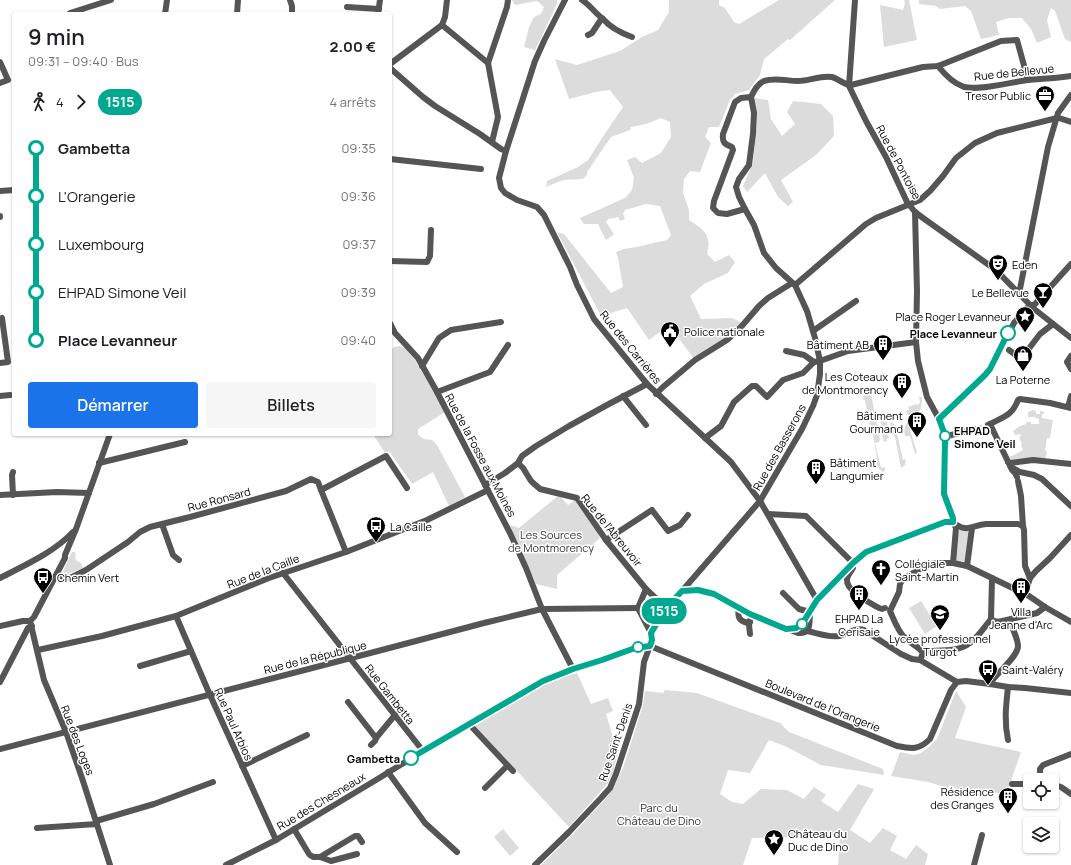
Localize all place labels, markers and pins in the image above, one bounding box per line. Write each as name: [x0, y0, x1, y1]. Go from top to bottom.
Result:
office icon: Tresor Public: [1034, 84, 1056, 112]
place label: Tresor Public: [965, 88, 1031, 103]
theatre icon: Eden: [987, 253, 1009, 281]
place label: Eden: [1012, 257, 1038, 272]
bar icon: Le Bellevue: [1032, 281, 1054, 309]
place label: Le Bellevue: [972, 285, 1030, 300]
place icon: Place Roger Levanneur: [1014, 305, 1036, 333]
place label: Place Roger Levanneur: [895, 309, 1011, 324]
public building icon: Police nationale: [659, 320, 681, 348]
place label: Police nationale: [684, 324, 765, 339]
marker: Place Levanneur: [1000, 325, 1016, 341]
place label: Place Levanneur: [910, 326, 998, 341]
building icon: Bâtiment AB: [872, 333, 894, 361]
place label: Bâtiment AB: [807, 337, 869, 352]
shop icon: La Poterne: [1012, 344, 1034, 372]
place label: Les Coteaux de Montmorency: [802, 369, 888, 397]
building icon: Les Coteaux de Montmorency: [891, 371, 913, 399]
place label: La Poterne: [996, 372, 1051, 387]
place label: Bâtiment Gourmand: [850, 408, 903, 436]
building icon: Bâtiment Gourmand: [906, 410, 928, 438]
place label: EHPAD Simone Veil: [954, 423, 1016, 451]
marker: EHPAD Simone Veil: [939, 430, 951, 442]
place label: Bâtiment Langumier: [830, 455, 884, 483]
building icon: Bâtiment Langumier: [805, 457, 827, 485]
bus stop icon: La Caille: [365, 515, 387, 543]
place label: La Caille: [390, 519, 433, 534]
place label: Collégiale Saint-Martin: [895, 556, 959, 584]
church icon: Collégiale Saint-Martin: [870, 558, 892, 586]
bus stop icon: Chemin Vert: [32, 566, 54, 594]
place label: Chemin Vert: [57, 570, 119, 585]
building icon: Villa Jeanne d'Arc: [1010, 576, 1032, 604]
building icon: EHPAD La Cerisaie: [848, 583, 870, 611]
school or university icon: Lycée professionnel Turgot: [929, 603, 951, 631]
place label: Villa Jeanne d'Arc: [989, 604, 1053, 632]
place label: EHPAD La Cerisaie: [835, 611, 883, 639]
unlabelled marker: [796, 618, 808, 630]
place label: Lycée professionnel Turgot: [889, 631, 991, 659]
unlabelled marker: [632, 641, 644, 653]
bus stop icon: Saint-Valéry: [977, 658, 999, 686]
place label: Saint-Valéry: [1002, 662, 1064, 677]
marker: Gambetta: [403, 750, 419, 766]
place label: Gambetta: [347, 751, 400, 766]
place label: Résidence des Granges: [930, 784, 995, 812]
building icon: Résidence des Granges: [997, 786, 1019, 814]
place label: Château du Duc de Dino: [788, 826, 849, 854]
place icon: Château du Duc de Dino: [763, 828, 785, 856]

